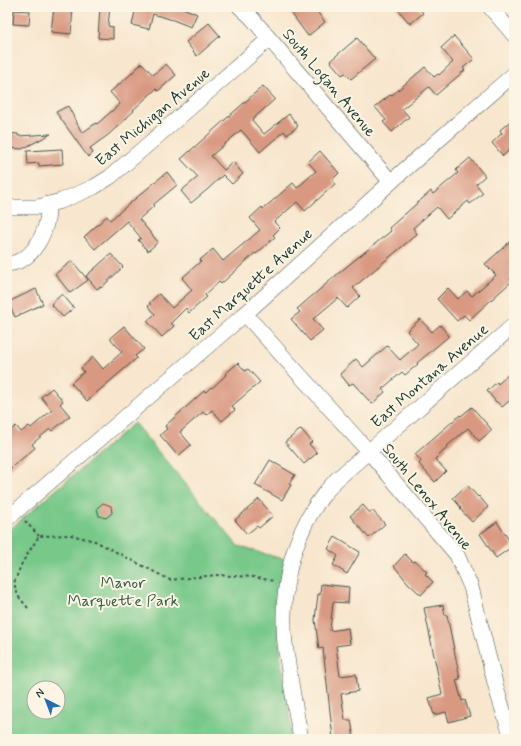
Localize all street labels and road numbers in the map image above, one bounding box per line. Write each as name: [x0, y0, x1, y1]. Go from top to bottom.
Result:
street label: South Logan Avenue: [277, 24, 381, 143]
street label: East Michigan Avenue: [91, 63, 215, 171]
street label: East Marquette Avenue: [185, 224, 317, 346]
street label: East Montana Avenue: [367, 319, 493, 433]
street label: South Lenox Avenue: [377, 439, 477, 555]

